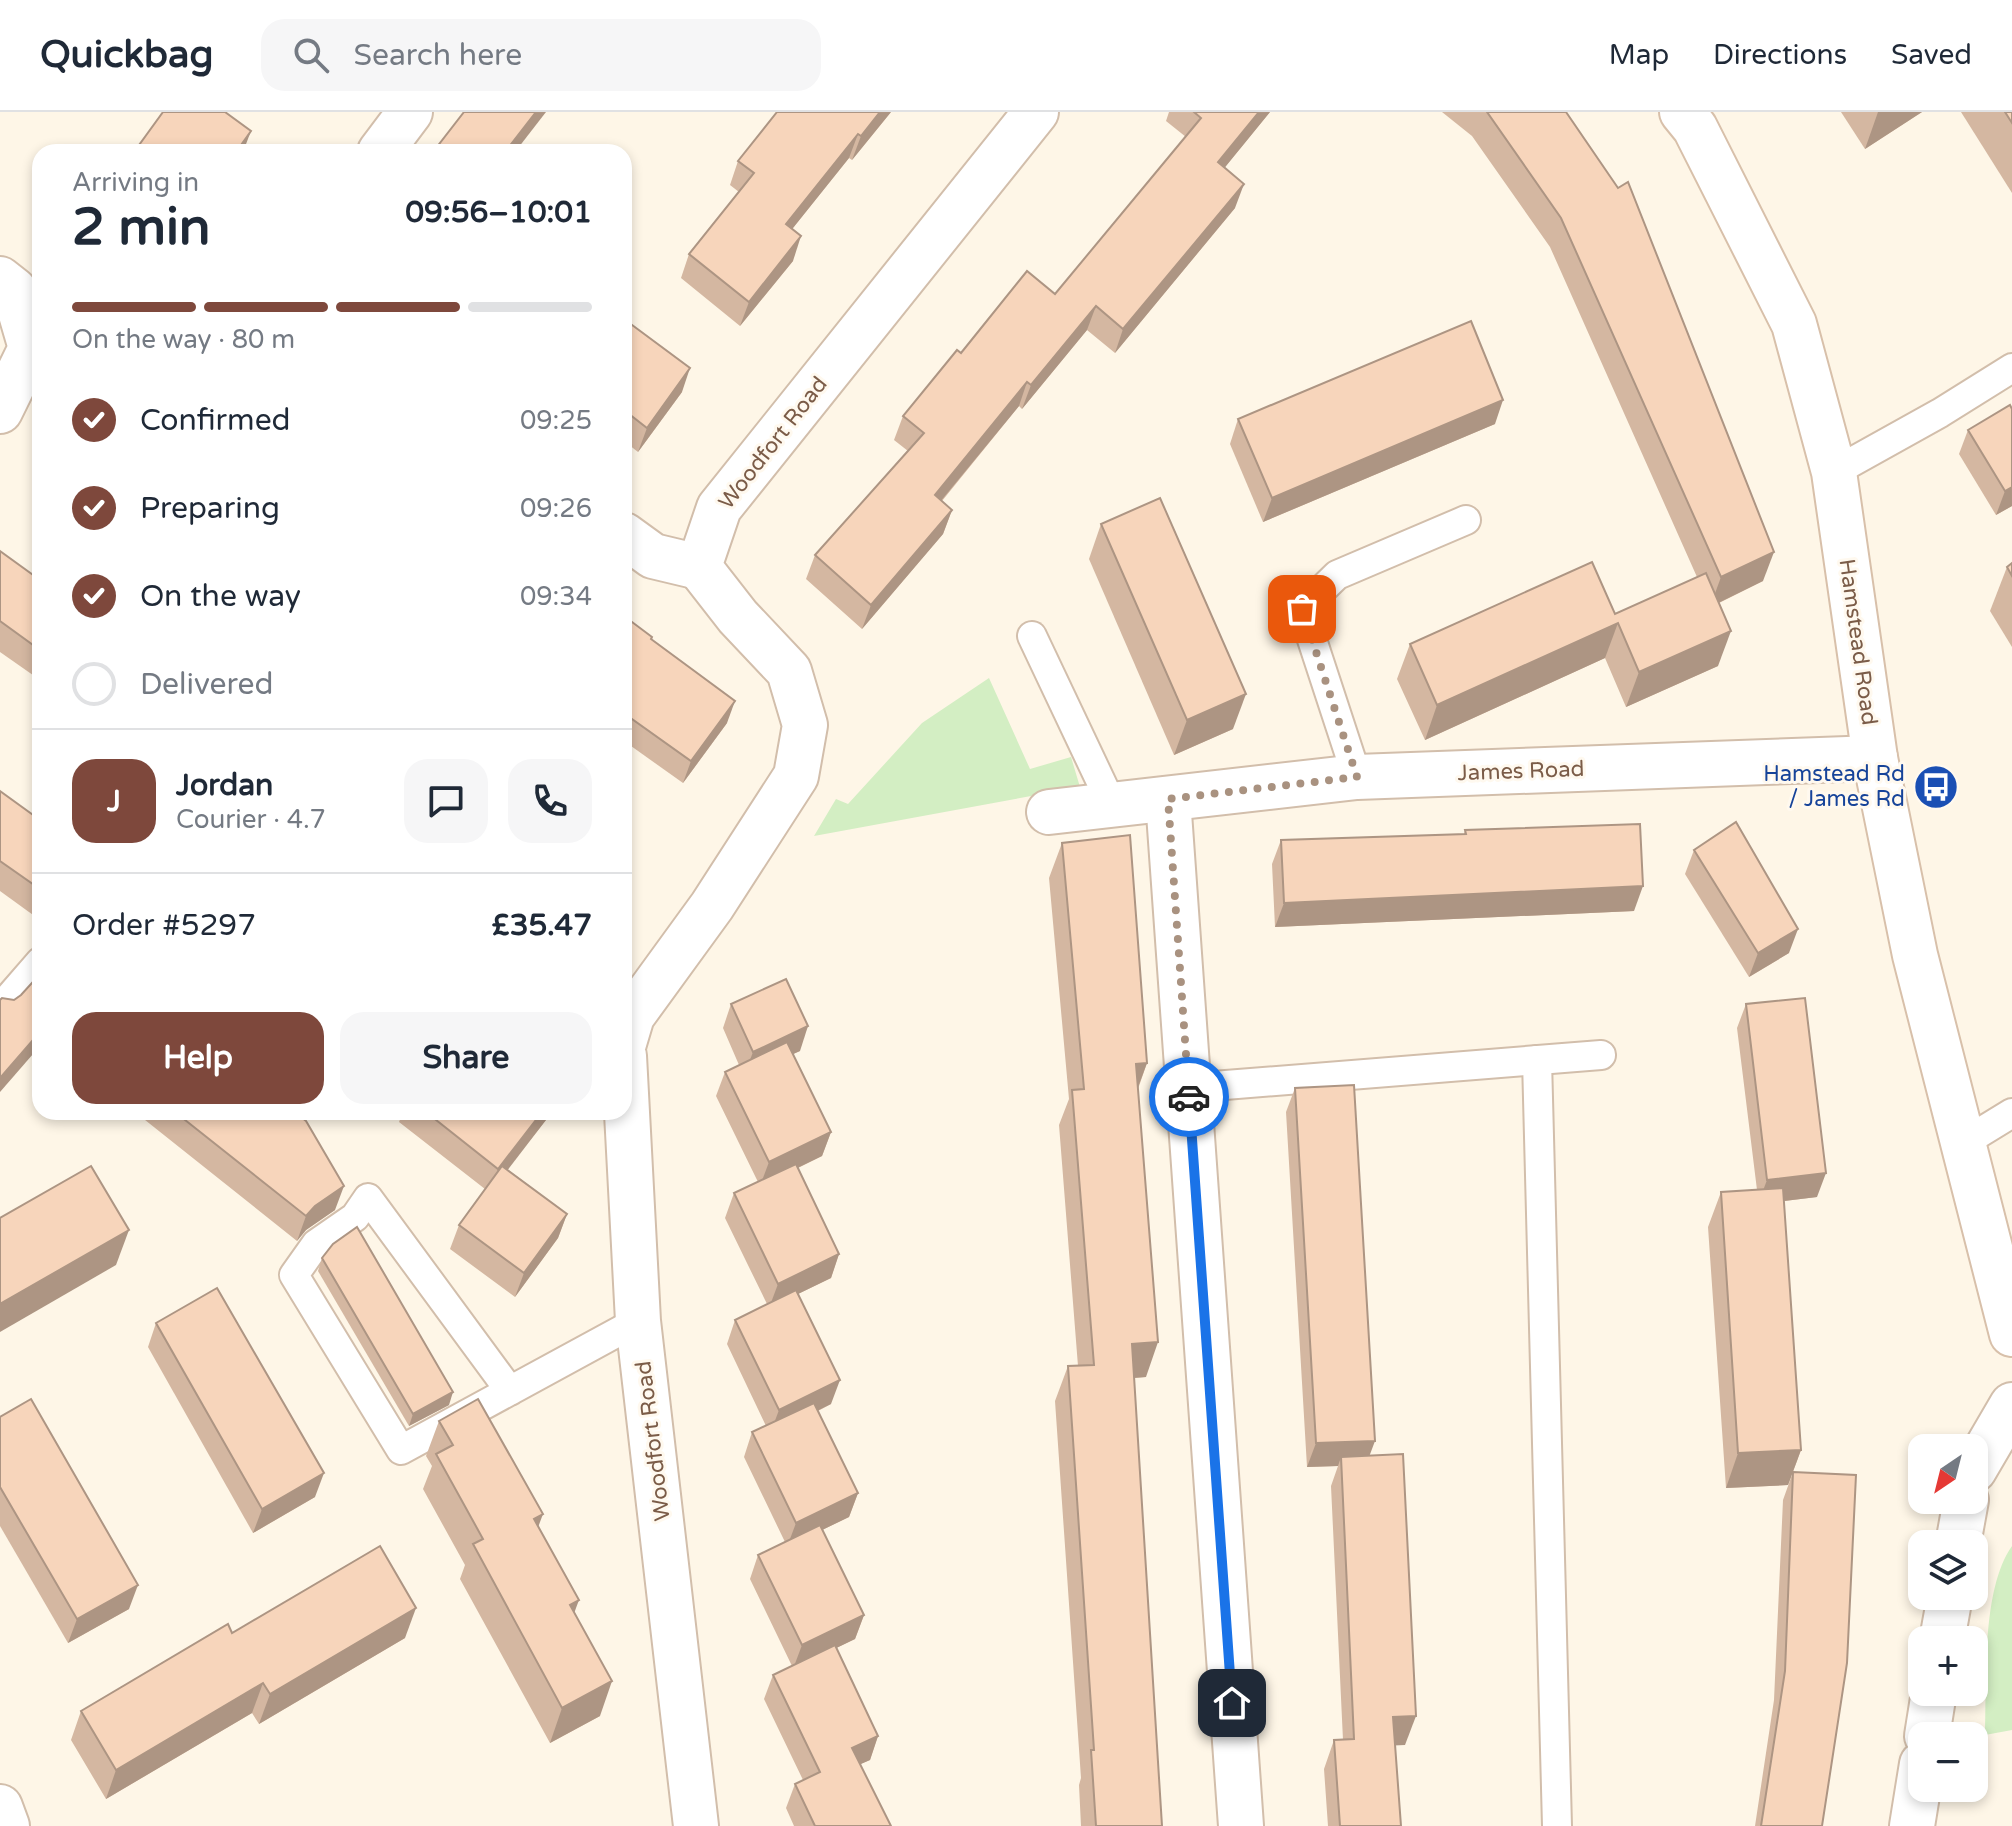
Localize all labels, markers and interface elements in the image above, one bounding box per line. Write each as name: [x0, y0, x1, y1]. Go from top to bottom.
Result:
search box: [261, 19, 821, 91]
text: Quickbag: [40, 32, 213, 78]
icon: search: [289, 33, 333, 77]
text: Search here: [353, 37, 522, 74]
text: Map: [1609, 38, 1669, 72]
text: Directions: [1713, 38, 1847, 72]
text: Saved: [1891, 38, 1972, 72]
text: Arriving in: [72, 167, 199, 198]
text: 09:56–10:01: [405, 194, 592, 231]
text: 2 min: [72, 196, 211, 259]
text: On the way · 80 m: [72, 324, 295, 355]
street label: Woodfort Road: [713, 372, 833, 514]
icon: check: [72, 398, 116, 442]
text: Confirmed: [140, 402, 291, 439]
text: 09:25: [520, 405, 592, 436]
icon: check: [72, 486, 116, 530]
text: Preparing: [140, 490, 280, 527]
text: 09:26: [520, 493, 592, 524]
street label: Hamstead Road: [1833, 557, 1883, 727]
icon: check: [72, 574, 116, 618]
pin: [1268, 575, 1336, 643]
text: On the way: [140, 578, 301, 615]
text: 09:34: [520, 581, 592, 612]
icon: bag: [1280, 587, 1324, 631]
text: Delivered: [140, 666, 274, 703]
street label: James Road: [1457, 756, 1585, 786]
button: chat: [404, 759, 488, 843]
button: phone: [508, 759, 592, 843]
place label: Hamstead Rd / James Rd: [1763, 761, 1905, 812]
bus stop icon: Hamstead Rd / James Rd: [1912, 763, 1960, 811]
text: Jordan: [176, 767, 273, 804]
text: J: [107, 783, 121, 820]
text: Courier · 4.7: [176, 804, 326, 835]
text: Order #5297: [72, 907, 256, 944]
text: £35.47: [492, 907, 592, 944]
button: Help: [72, 1012, 324, 1104]
button: Share: [340, 1012, 592, 1104]
courier: [1149, 1057, 1229, 1137]
icon: car: [1167, 1075, 1211, 1119]
street label: Woodfort Road: [630, 1360, 676, 1522]
north arrow: [1908, 1434, 1988, 1514]
map controls: [1908, 1434, 1988, 1802]
button: layers: [1908, 1530, 1988, 1610]
button: +: [1908, 1626, 1988, 1706]
pin: [1198, 1669, 1266, 1737]
icon: home: [1210, 1681, 1254, 1725]
button: −: [1908, 1722, 1988, 1802]

